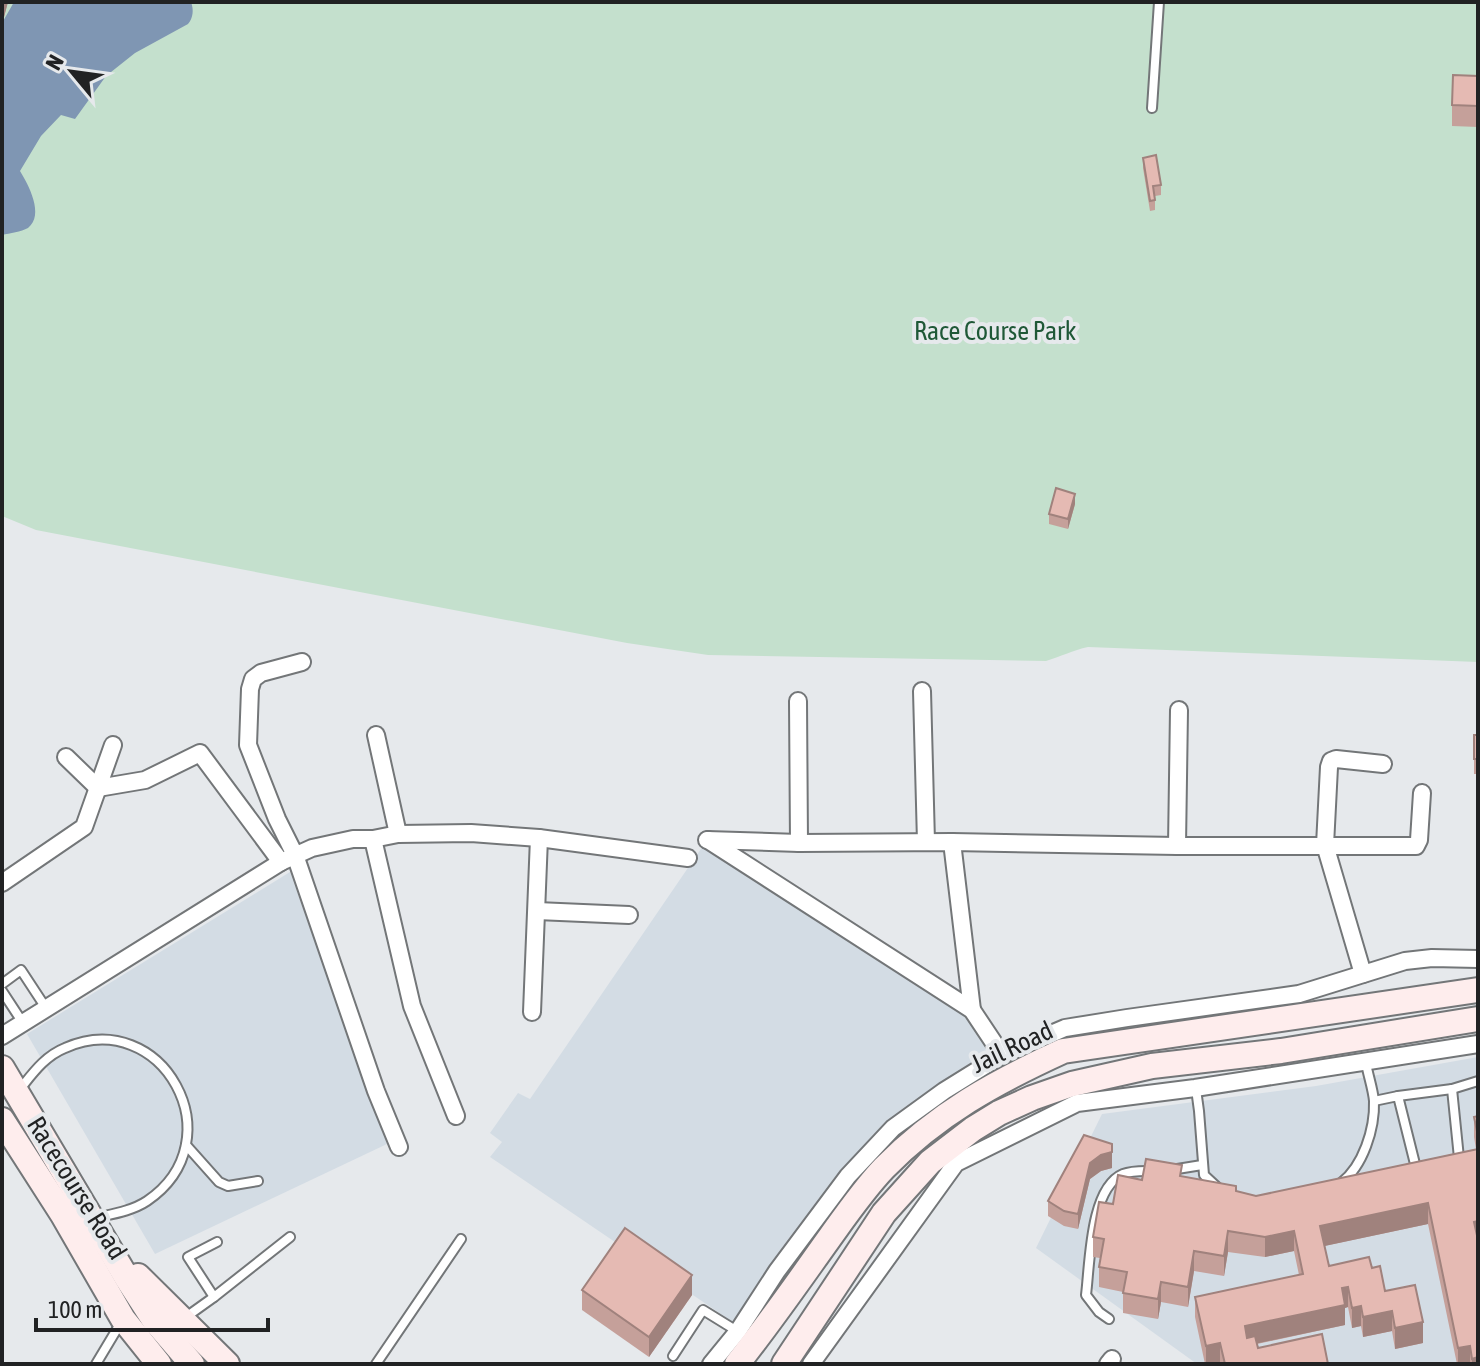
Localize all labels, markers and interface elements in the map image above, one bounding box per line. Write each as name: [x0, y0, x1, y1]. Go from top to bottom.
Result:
north arrow: [32, 32, 112, 112]
text: N: [40, 50, 69, 74]
park label: Race Course Park: [914, 316, 1076, 346]
street label: Jail Road: [966, 1015, 1058, 1079]
street label: Racecourse Road: [21, 1111, 133, 1265]
scale bar: [36, 1282, 268, 1332]
text: 100 m: [48, 1296, 102, 1323]

